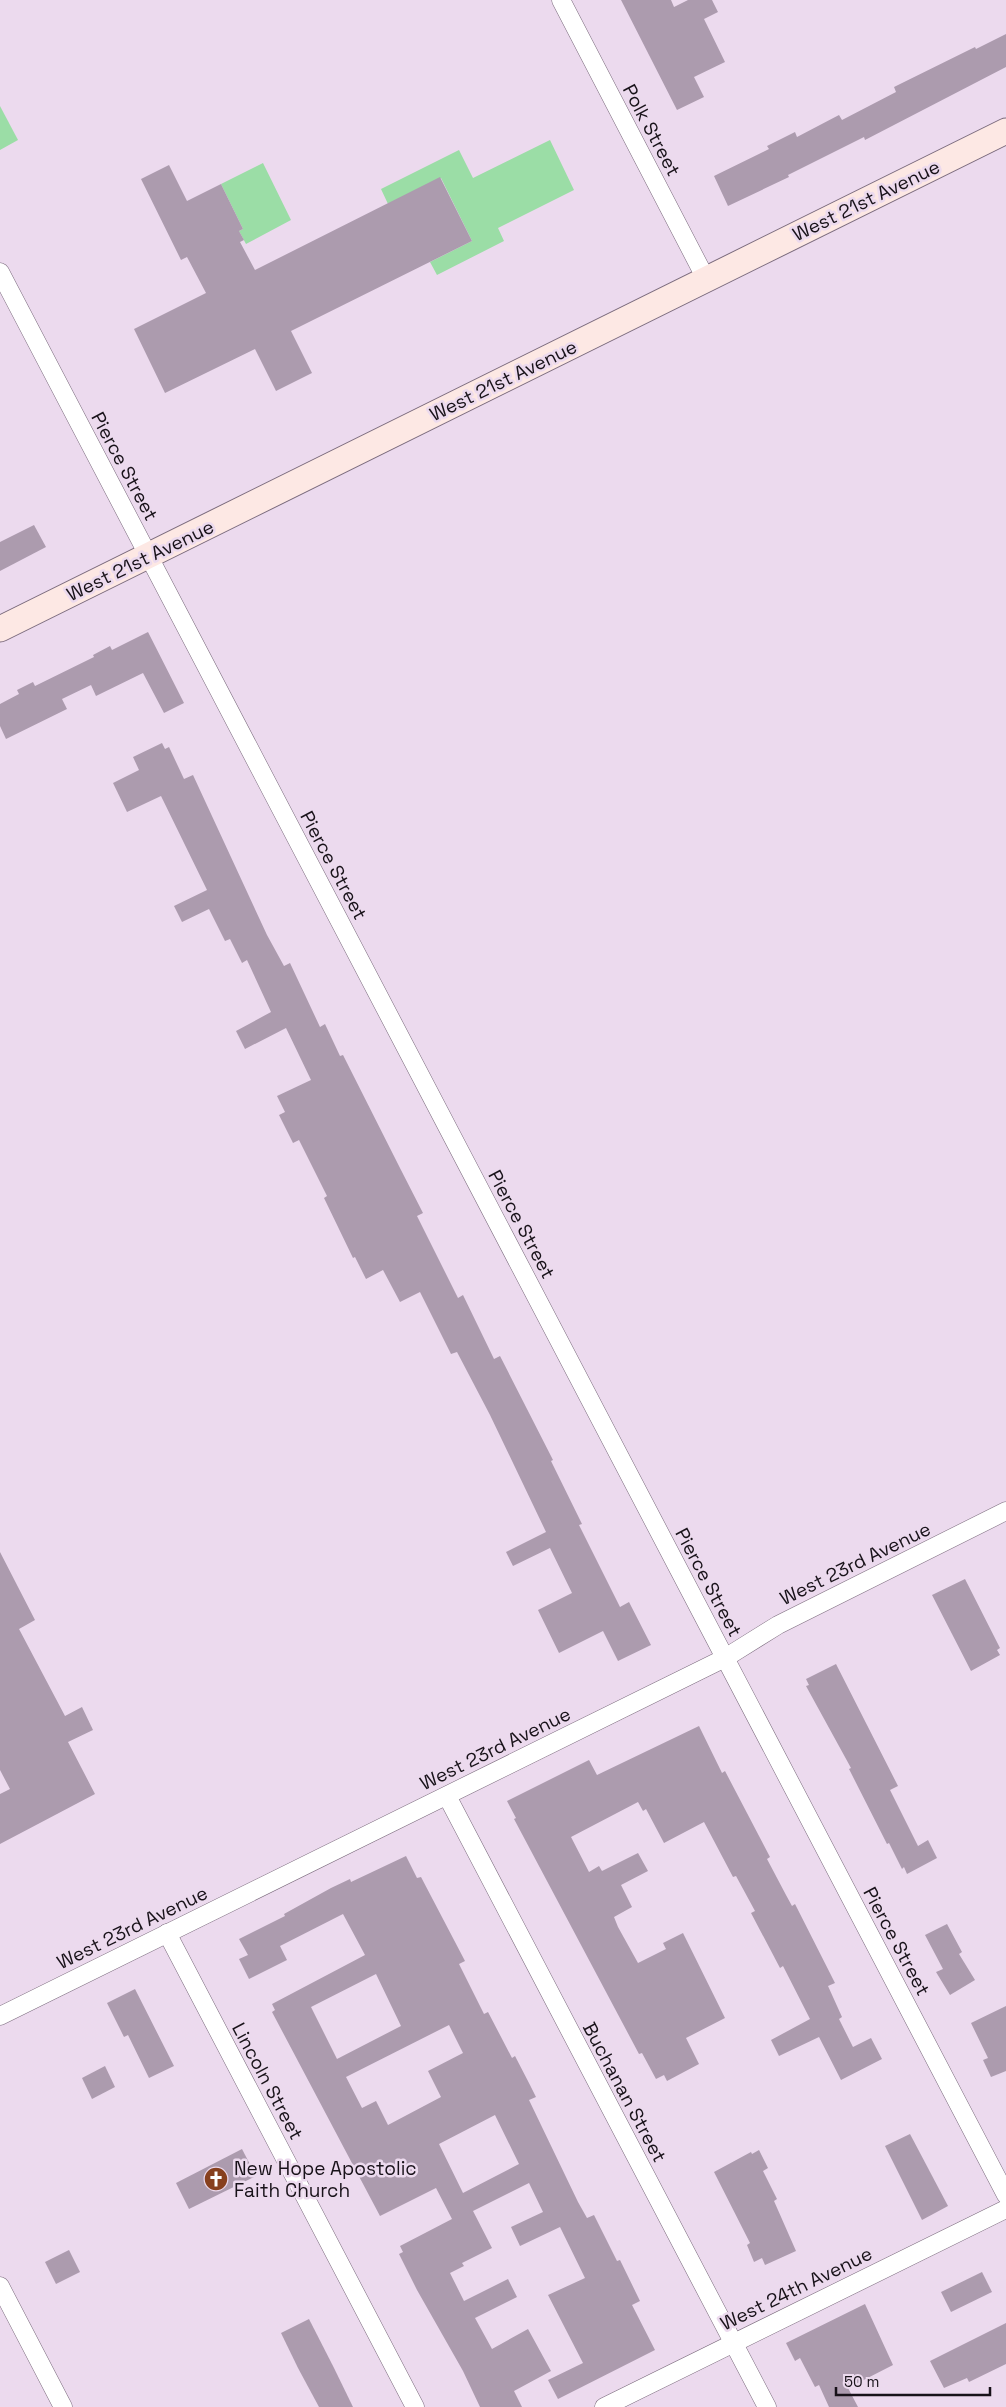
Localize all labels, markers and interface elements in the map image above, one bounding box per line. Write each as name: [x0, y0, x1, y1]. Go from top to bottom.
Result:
street label: Polk Street: [617, 80, 686, 181]
street label: West 21st Avenue: [789, 154, 944, 247]
street label: West 21st Avenue: [426, 334, 581, 427]
street label: Pierce Street: [85, 408, 164, 525]
street label: West 21st Avenue: [63, 514, 218, 607]
street label: Pierce Street: [294, 807, 373, 924]
street label: Pierce Street: [482, 1166, 561, 1283]
street label: West 23rd Avenue: [776, 1516, 935, 1611]
street label: Pierce Street: [669, 1524, 748, 1641]
street label: West 23rd Avenue: [416, 1701, 575, 1796]
street label: West 23rd Avenue: [53, 1880, 212, 1975]
street label: Pierce Street: [857, 1883, 936, 2000]
street label: Lincoln Street: [226, 2018, 309, 2144]
street label: Buchanan Street: [577, 2018, 672, 2167]
place label: New Hope Apostolic Faith Church: [234, 2156, 417, 2203]
church icon: New Hope Apostolic Faith Church: [203, 2166, 229, 2192]
street label: West 24th Avenue: [716, 2241, 876, 2336]
scale bar: [836, 2364, 990, 2396]
text: 50 m: [844, 2372, 879, 2391]

